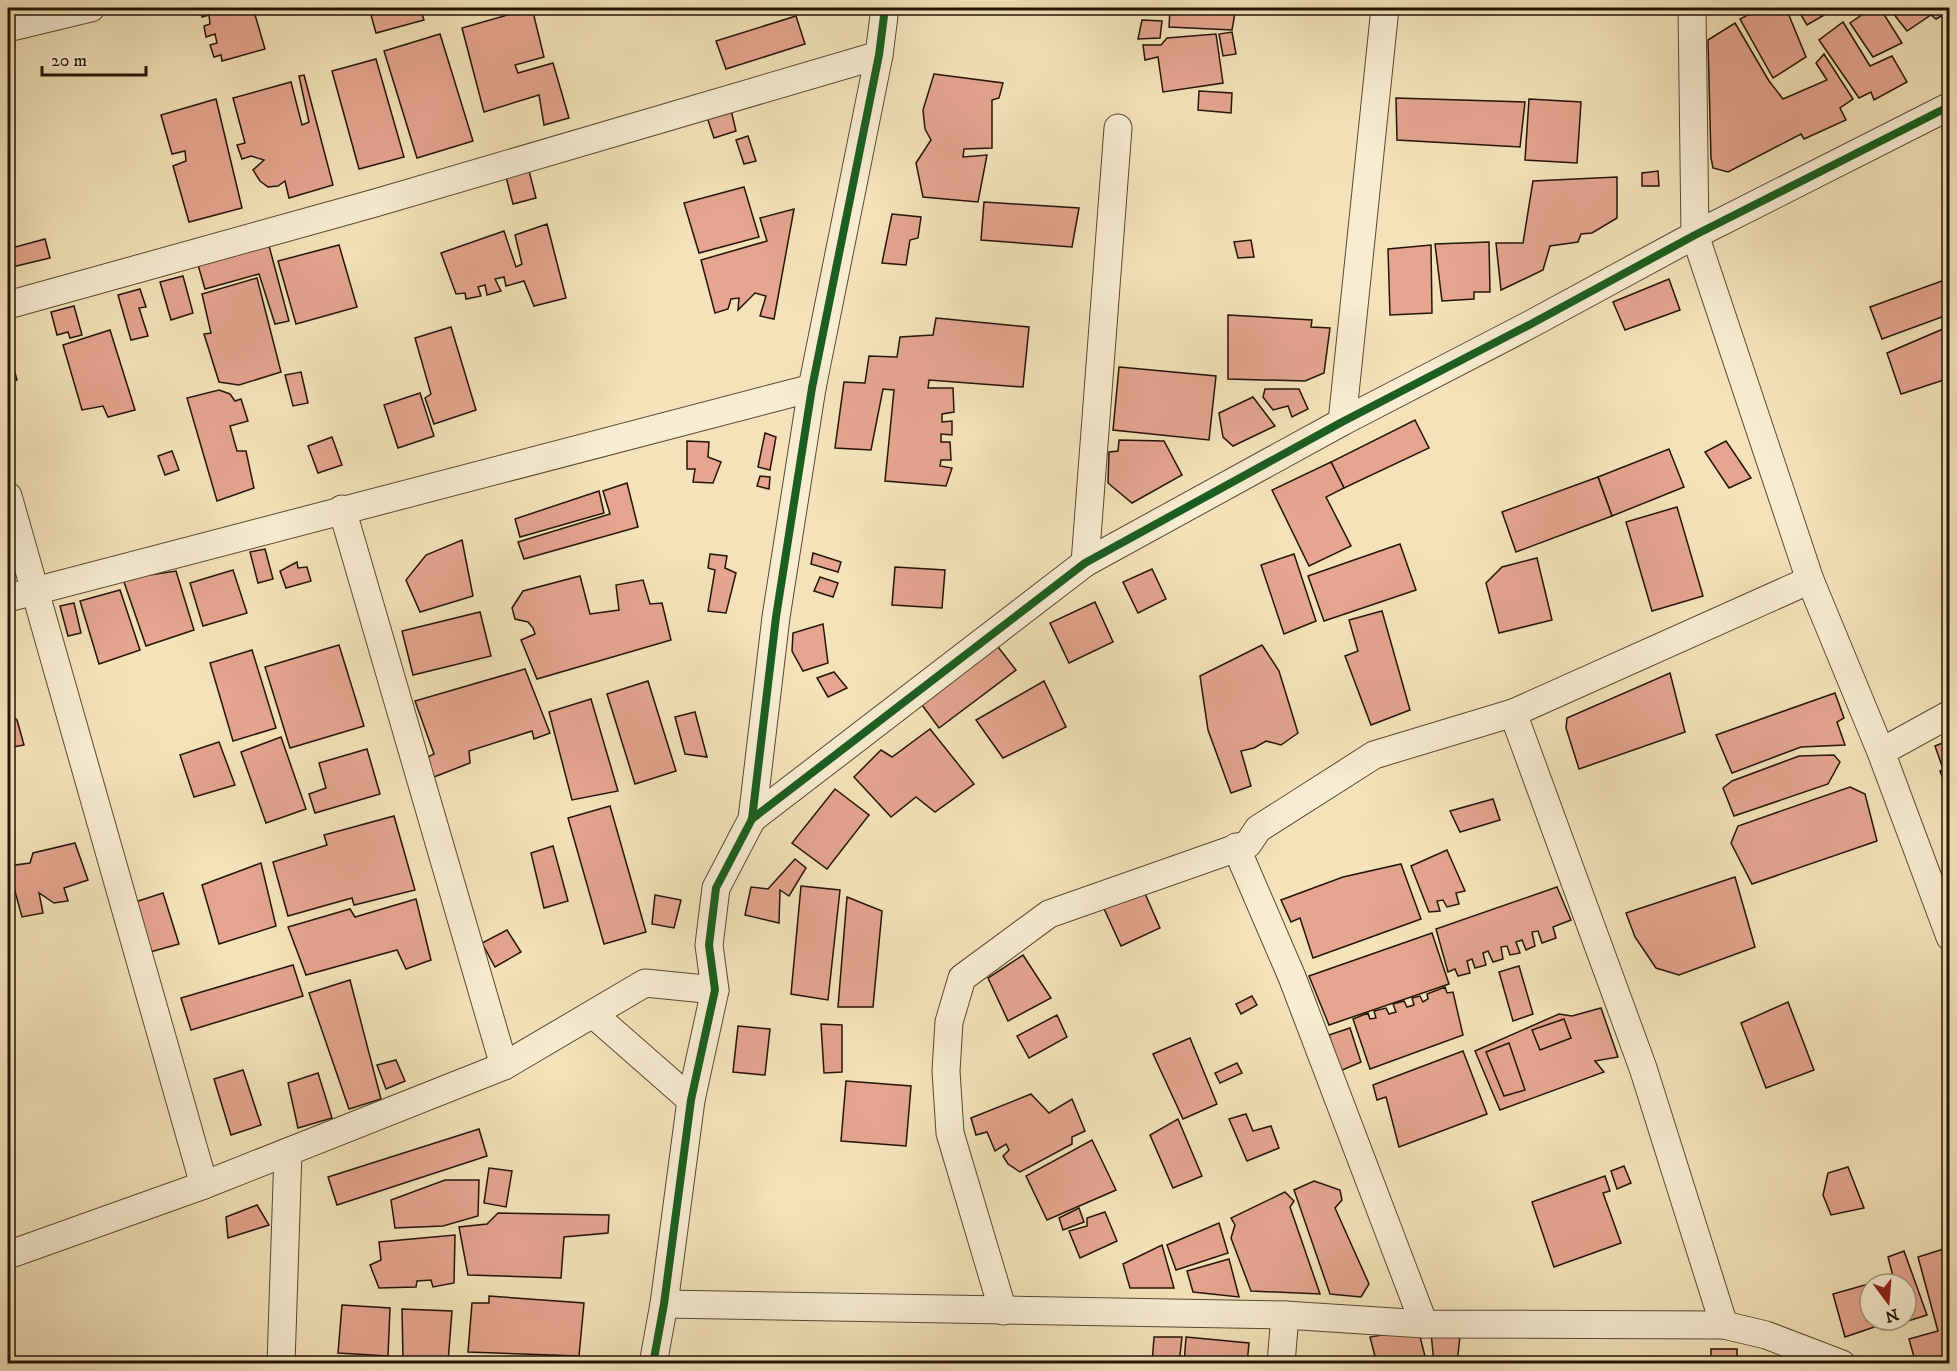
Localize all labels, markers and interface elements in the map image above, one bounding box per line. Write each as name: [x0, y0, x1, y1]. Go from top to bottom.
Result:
scale bar: [42, 39, 146, 77]
text: 20 m: [51, 50, 87, 72]
north arrow: [1858, 1272, 1918, 1332]
text: N: [1883, 1304, 1901, 1327]

